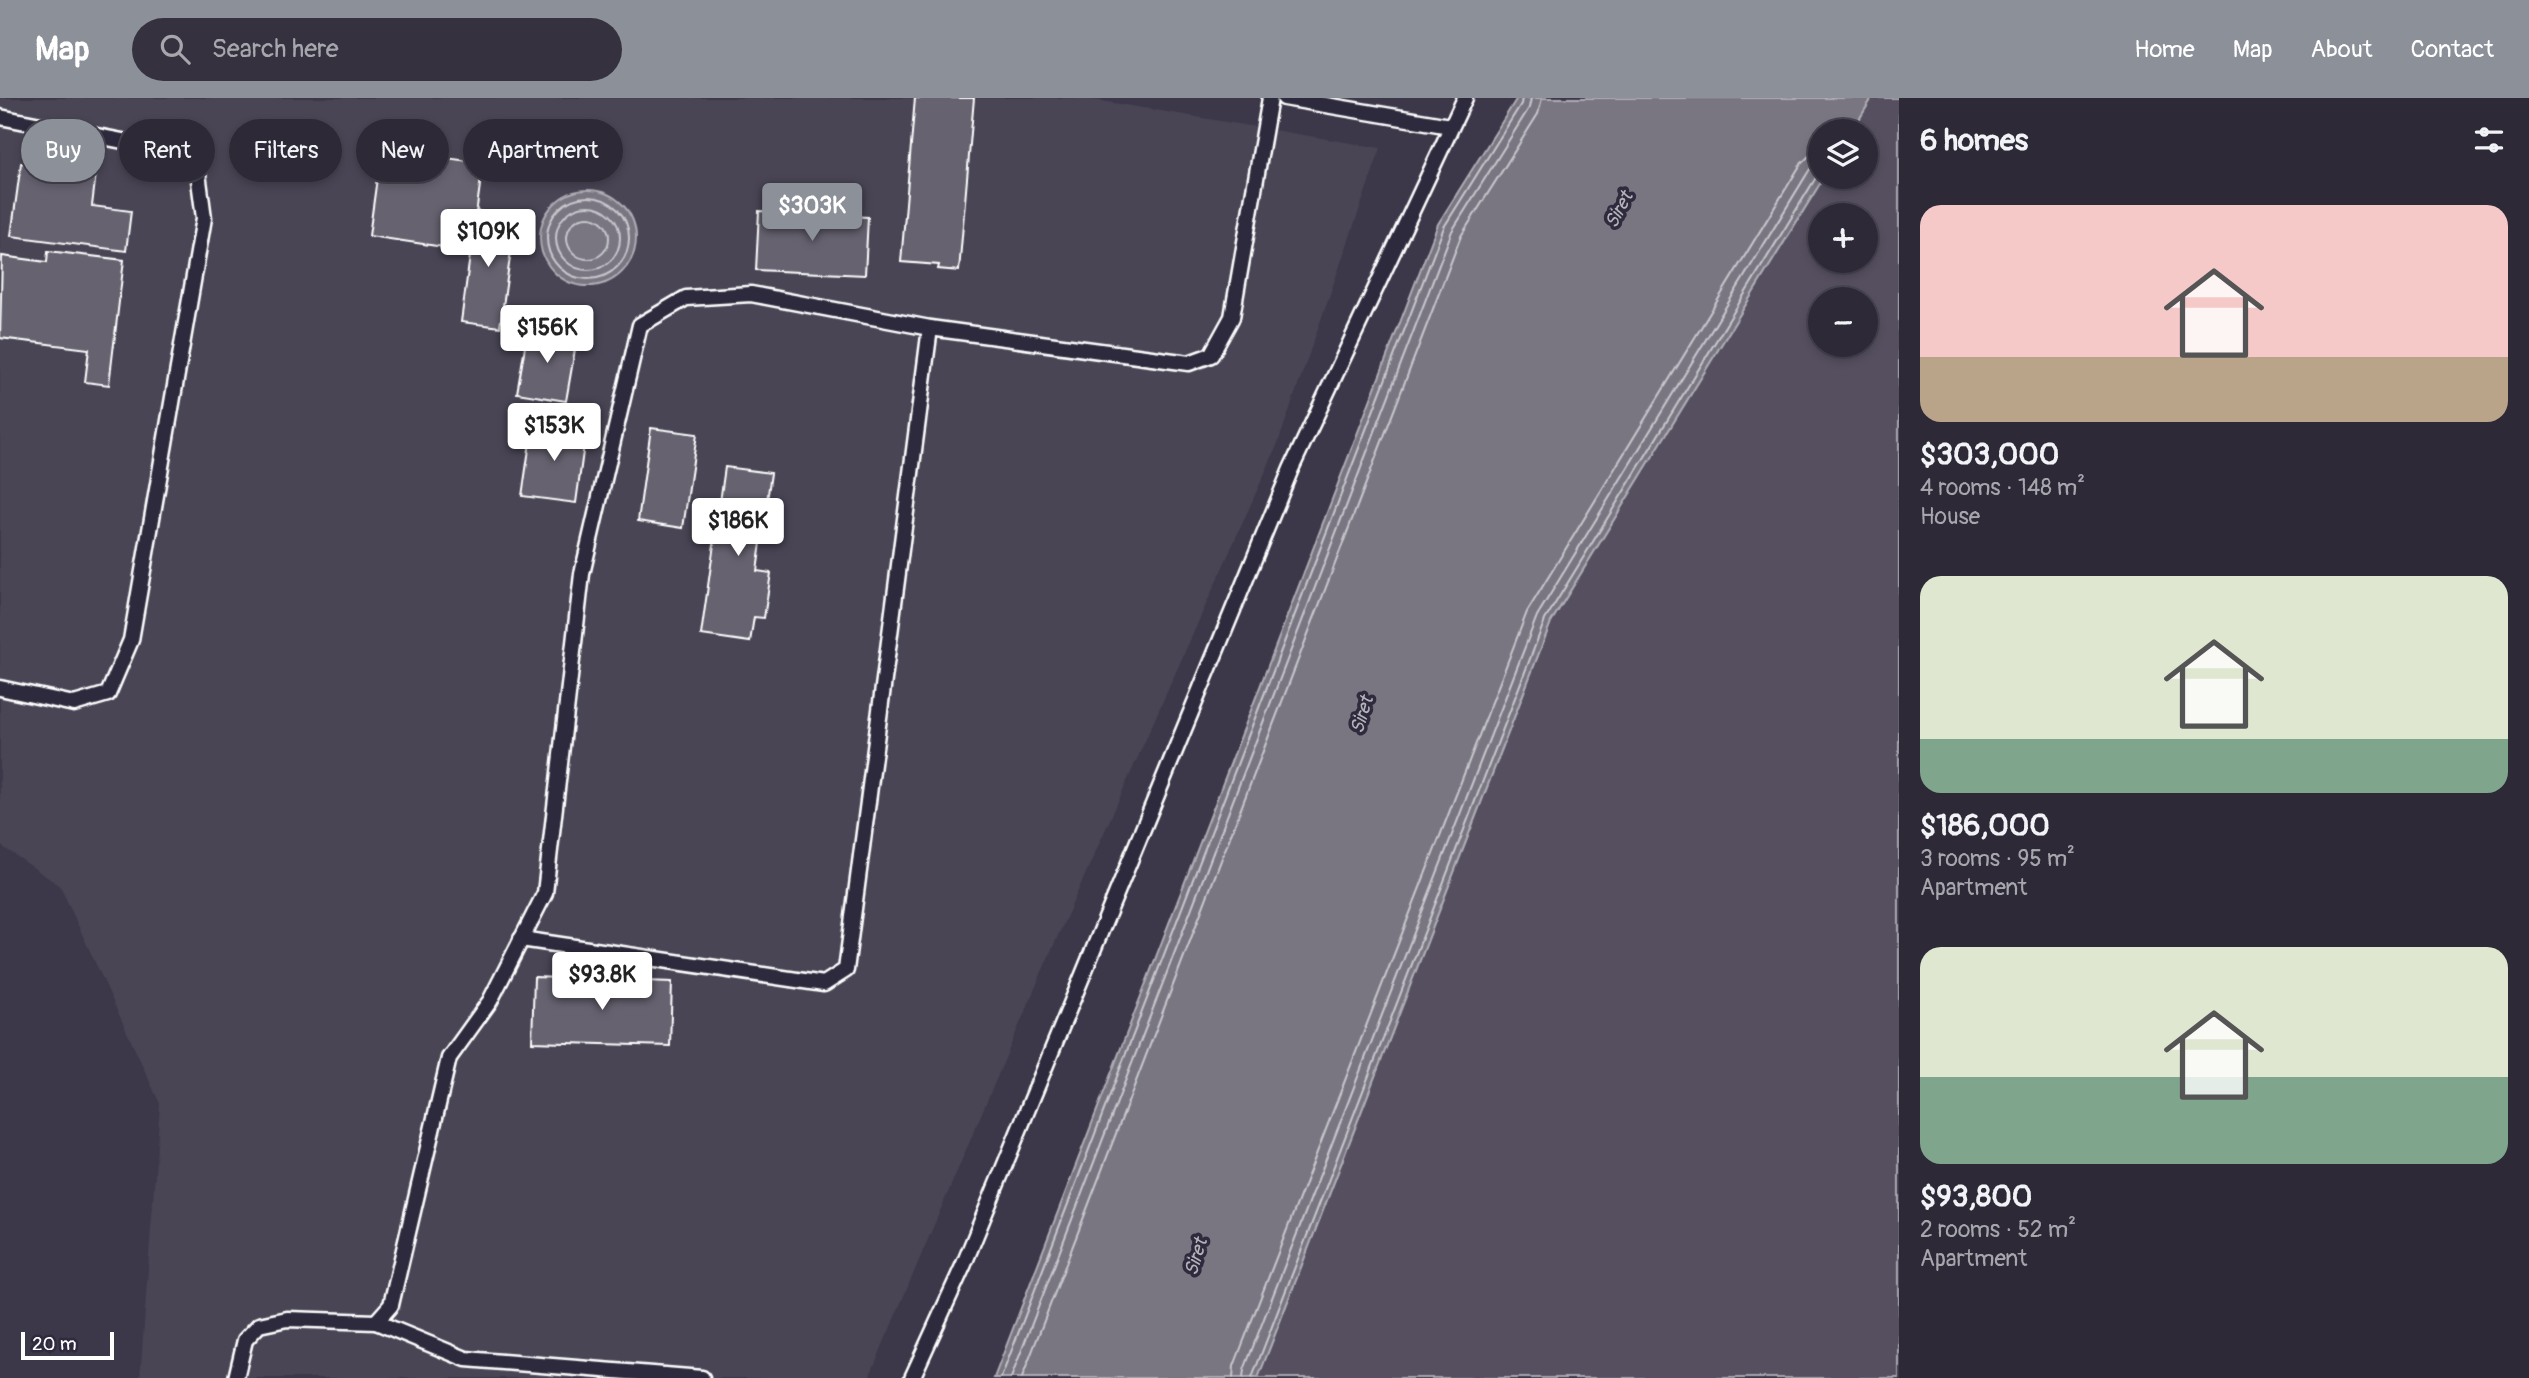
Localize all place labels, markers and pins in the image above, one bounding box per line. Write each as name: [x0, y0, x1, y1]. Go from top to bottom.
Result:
pin: $303K: [763, 184, 861, 243]
pin: $109K: [439, 209, 537, 269]
pin: $156K: [498, 306, 596, 365]
pin: $153K: [505, 404, 603, 463]
pin: $186K: [689, 498, 787, 558]
pin: $93.8K: [545, 953, 659, 1012]

